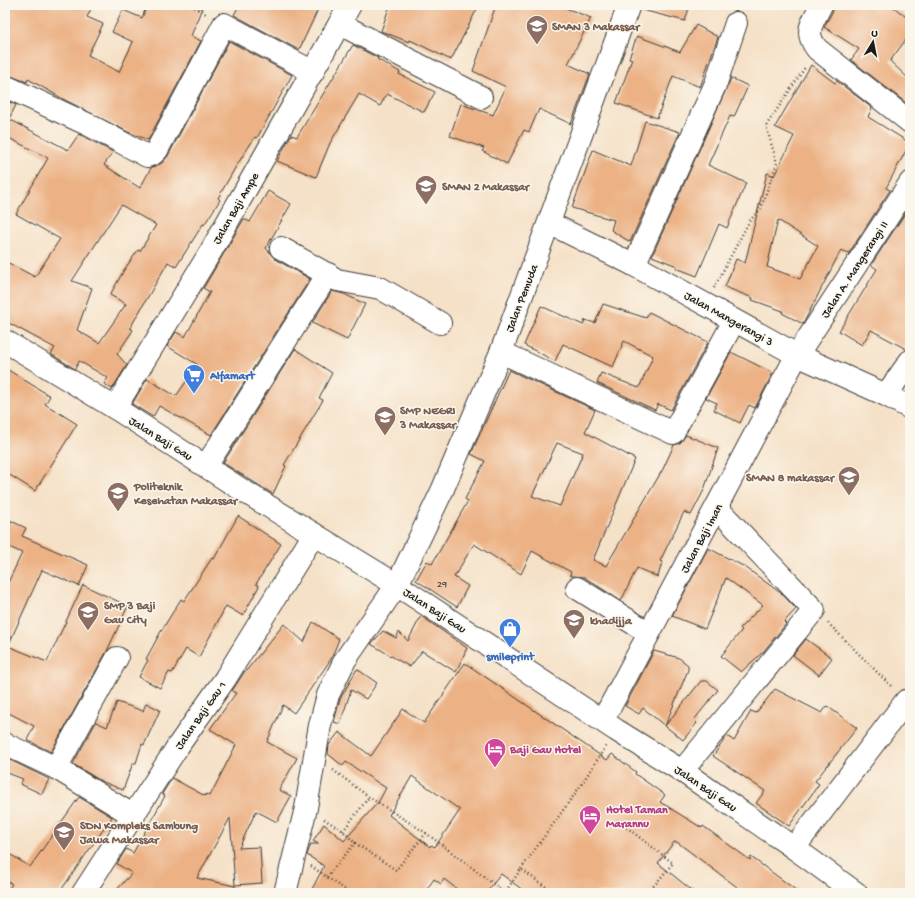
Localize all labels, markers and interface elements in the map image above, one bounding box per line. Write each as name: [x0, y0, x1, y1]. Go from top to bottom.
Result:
school or university icon: SMAN 3 Makassar: [524, 13, 550, 46]
place label: SMAN 3 Makassar: [552, 21, 641, 35]
north arrow: [853, 22, 893, 62]
text: U: [870, 28, 879, 41]
street label: Jalan Baji Ampe: [211, 170, 263, 247]
school or university icon: SMAN 2 Makassar: [413, 173, 439, 206]
place label: SMAN 2 Makassar: [442, 181, 531, 195]
street label: Jalan A. Mangerangi II: [819, 219, 892, 321]
street label: Jalan Pemuda: [504, 263, 542, 335]
street label: Jalan Mangerangi 3: [681, 289, 775, 350]
supermarket icon: Alfamart: [181, 362, 207, 395]
place label: Alfamart: [209, 370, 255, 384]
school or university icon: SMP NEGRI 3 Makassar: [372, 404, 398, 437]
place label: SMP NEGRI 3 Makassar: [399, 405, 458, 433]
street label: Jalan Baji Gau: [126, 415, 195, 465]
school or university icon: SMAN 8 makassar: [836, 464, 862, 497]
place label: SMAN 8 makassar: [746, 472, 836, 486]
school or university icon: Politeknik Kesehatan Makassar: [105, 480, 131, 513]
place label: Politeknik Kesehatan Makassar: [133, 481, 239, 509]
street label: Jalan Baji Iman: [679, 502, 727, 576]
house number: 29: [437, 579, 447, 591]
street label: Jalan Baji Gau: [400, 586, 468, 637]
school or university icon: SMP 3 Baji Gau City: [75, 599, 101, 632]
place label: SMP 3 Baji Gau City: [104, 600, 156, 628]
school or university icon: khadijja: [561, 607, 587, 640]
place label: khadijja: [590, 615, 633, 629]
shop icon: smileprint: [497, 616, 523, 649]
place label: smileprint: [486, 651, 535, 665]
street label: Jalan Baji Gau 1: [173, 679, 230, 753]
hotel icon: Baji Gau Hotel: [482, 736, 508, 769]
place label: Baji Gau Hotel: [509, 744, 582, 758]
street label: Jalan Baji Gau: [671, 764, 739, 816]
hotel icon: Hotel Taman Marannu: [577, 803, 603, 836]
place label: Hotel Taman Marannu: [606, 804, 668, 832]
school or university icon: SDN Kompleks Sambung Jawa Makassar: [51, 819, 77, 852]
place label: SDN Kompleks Sambung Jawa Makassar: [79, 820, 198, 848]

